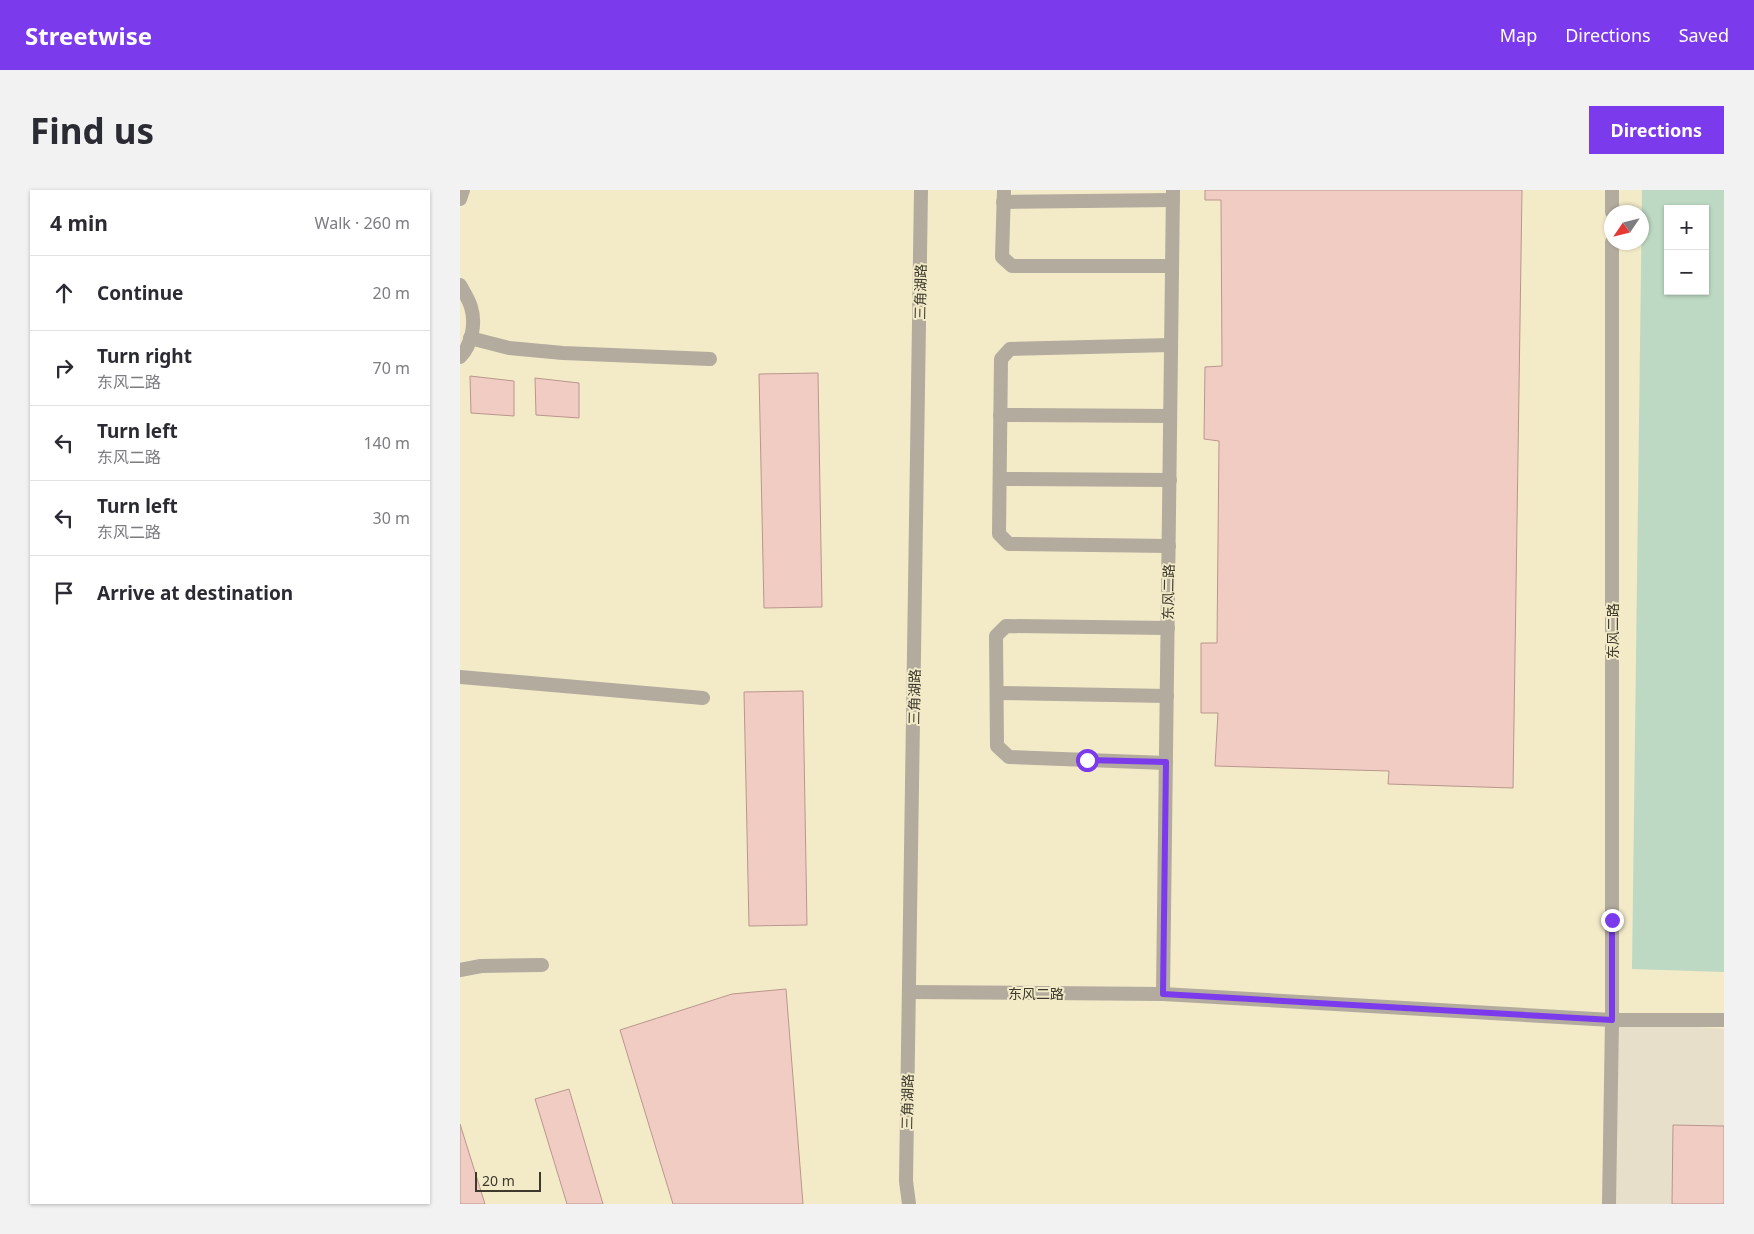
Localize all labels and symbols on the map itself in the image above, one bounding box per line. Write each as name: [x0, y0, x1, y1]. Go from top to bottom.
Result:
north arrow: [1604, 205, 1649, 250]
street label: 三角湖路: [910, 264, 930, 320]
street label: 东风二路: [1158, 564, 1178, 620]
street label: 东风二路: [1603, 603, 1622, 659]
street label: 三角湖路: [904, 669, 924, 725]
route start: [1076, 749, 1099, 772]
route end: [1601, 909, 1624, 932]
street label: 东风二路: [1008, 984, 1064, 1003]
street label: 三角湖路: [897, 1074, 917, 1130]
scale bar: [475, 1169, 541, 1192]

